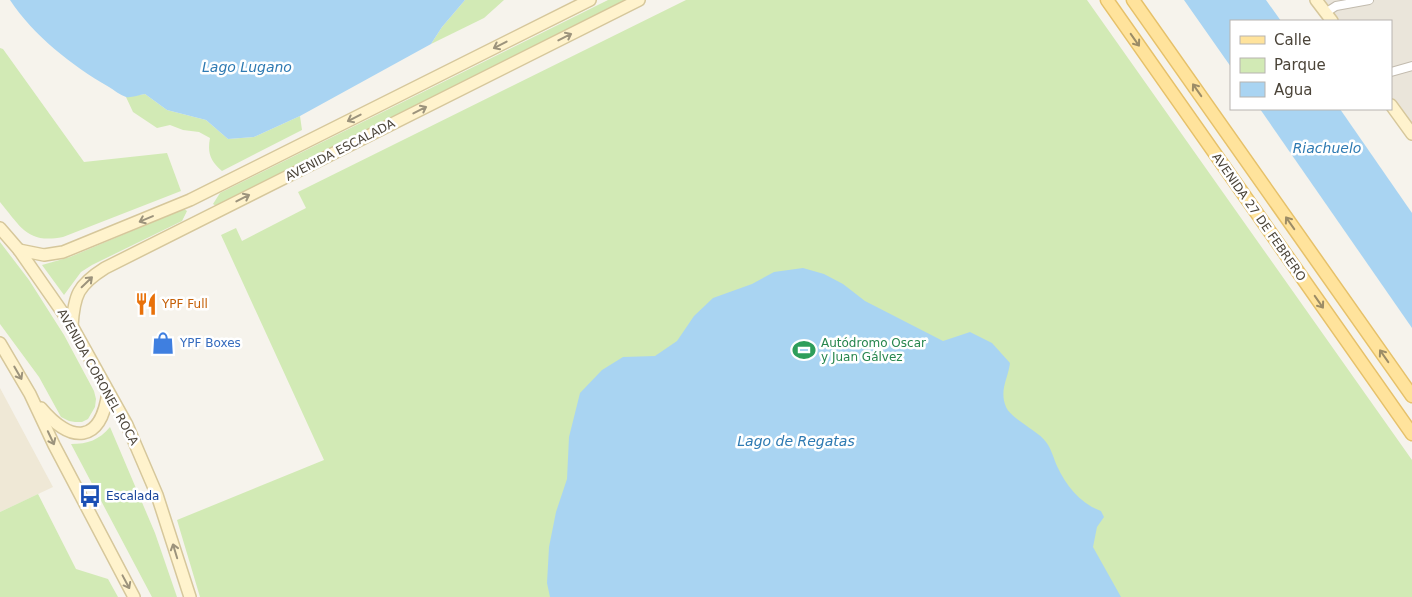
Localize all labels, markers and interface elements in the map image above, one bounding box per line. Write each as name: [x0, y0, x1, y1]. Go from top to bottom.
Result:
legend: [1230, 20, 1392, 110]
text: Calle: [1274, 31, 1311, 49]
one-way arrow: [557, 32, 572, 41]
one-way arrow: [1130, 33, 1140, 47]
one-way arrow: [493, 41, 508, 50]
text: Parque: [1274, 56, 1326, 74]
water label: Lago Lugano: [202, 59, 292, 75]
text: Agua: [1274, 81, 1312, 99]
one-way arrow: [1192, 83, 1202, 97]
one-way arrow: [412, 105, 427, 114]
one-way arrow: [347, 113, 362, 123]
street label: AVENIDA ESCALADA: [283, 116, 398, 184]
water label: Riachuelo: [1293, 140, 1361, 156]
street label: AVENIDA 27 DE FEBRERO: [1209, 150, 1309, 284]
one-way arrow: [235, 193, 250, 202]
one-way arrow: [138, 215, 153, 224]
one-way arrow: [1285, 216, 1295, 230]
one-way arrow: [81, 276, 93, 288]
restaurant icon: YPF Full: [133, 291, 159, 317]
one-way arrow: [1314, 294, 1324, 308]
place label: YPF Full: [161, 297, 208, 311]
street label: AVENIDA CORONEL ROCA: [55, 306, 142, 448]
shop icon: YPF Boxes: [150, 330, 176, 356]
place label: YPF Boxes: [179, 336, 241, 350]
place label: Autódromo Oscar y Juan Gálvez: [821, 336, 926, 364]
sports icon: Autódromo Oscar y Juan Gálvez: [791, 337, 817, 363]
one-way arrow: [1379, 349, 1389, 363]
one-way arrow: [13, 366, 23, 381]
one-way arrow: [46, 430, 56, 445]
water label: Lago de Regatas: [737, 433, 855, 449]
bus stop icon: Escalada: [77, 483, 103, 509]
place label: Escalada: [106, 489, 159, 503]
one-way arrow: [169, 543, 179, 559]
one-way arrow: [121, 574, 131, 589]

